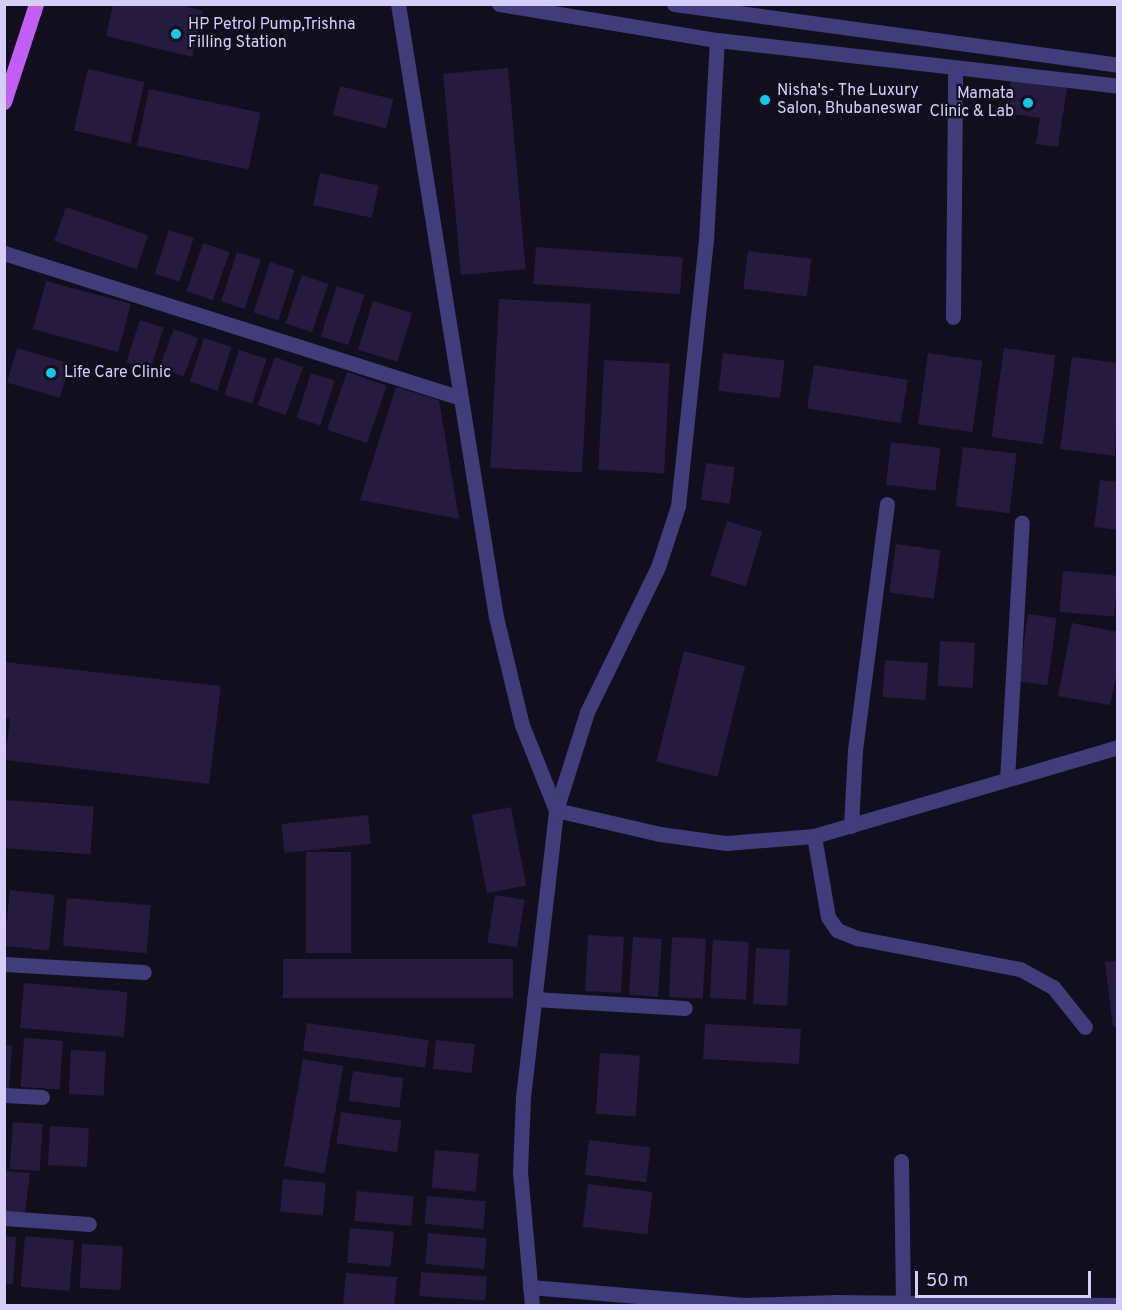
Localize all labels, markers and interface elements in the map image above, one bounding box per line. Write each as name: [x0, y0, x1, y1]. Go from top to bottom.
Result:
place label: HP Petrol Pump,Trishna Filling Station: [188, 15, 355, 53]
marker: HP Petrol Pump,Trishna Filling Station: [169, 27, 183, 41]
place label: Nisha's- The Luxury Salon, Bhubaneswar: [777, 81, 922, 119]
place label: Mamata Clinic & Lab: [930, 84, 1014, 122]
marker: Nisha's- The Luxury Salon, Bhubaneswar: [758, 93, 772, 107]
marker: Mamata Clinic & Lab: [1019, 94, 1037, 112]
place label: Life Care Clinic: [64, 363, 171, 383]
marker: Life Care Clinic: [42, 364, 60, 382]
scale bar: [918, 1259, 1094, 1297]
text: 50 m: [926, 1270, 968, 1293]

